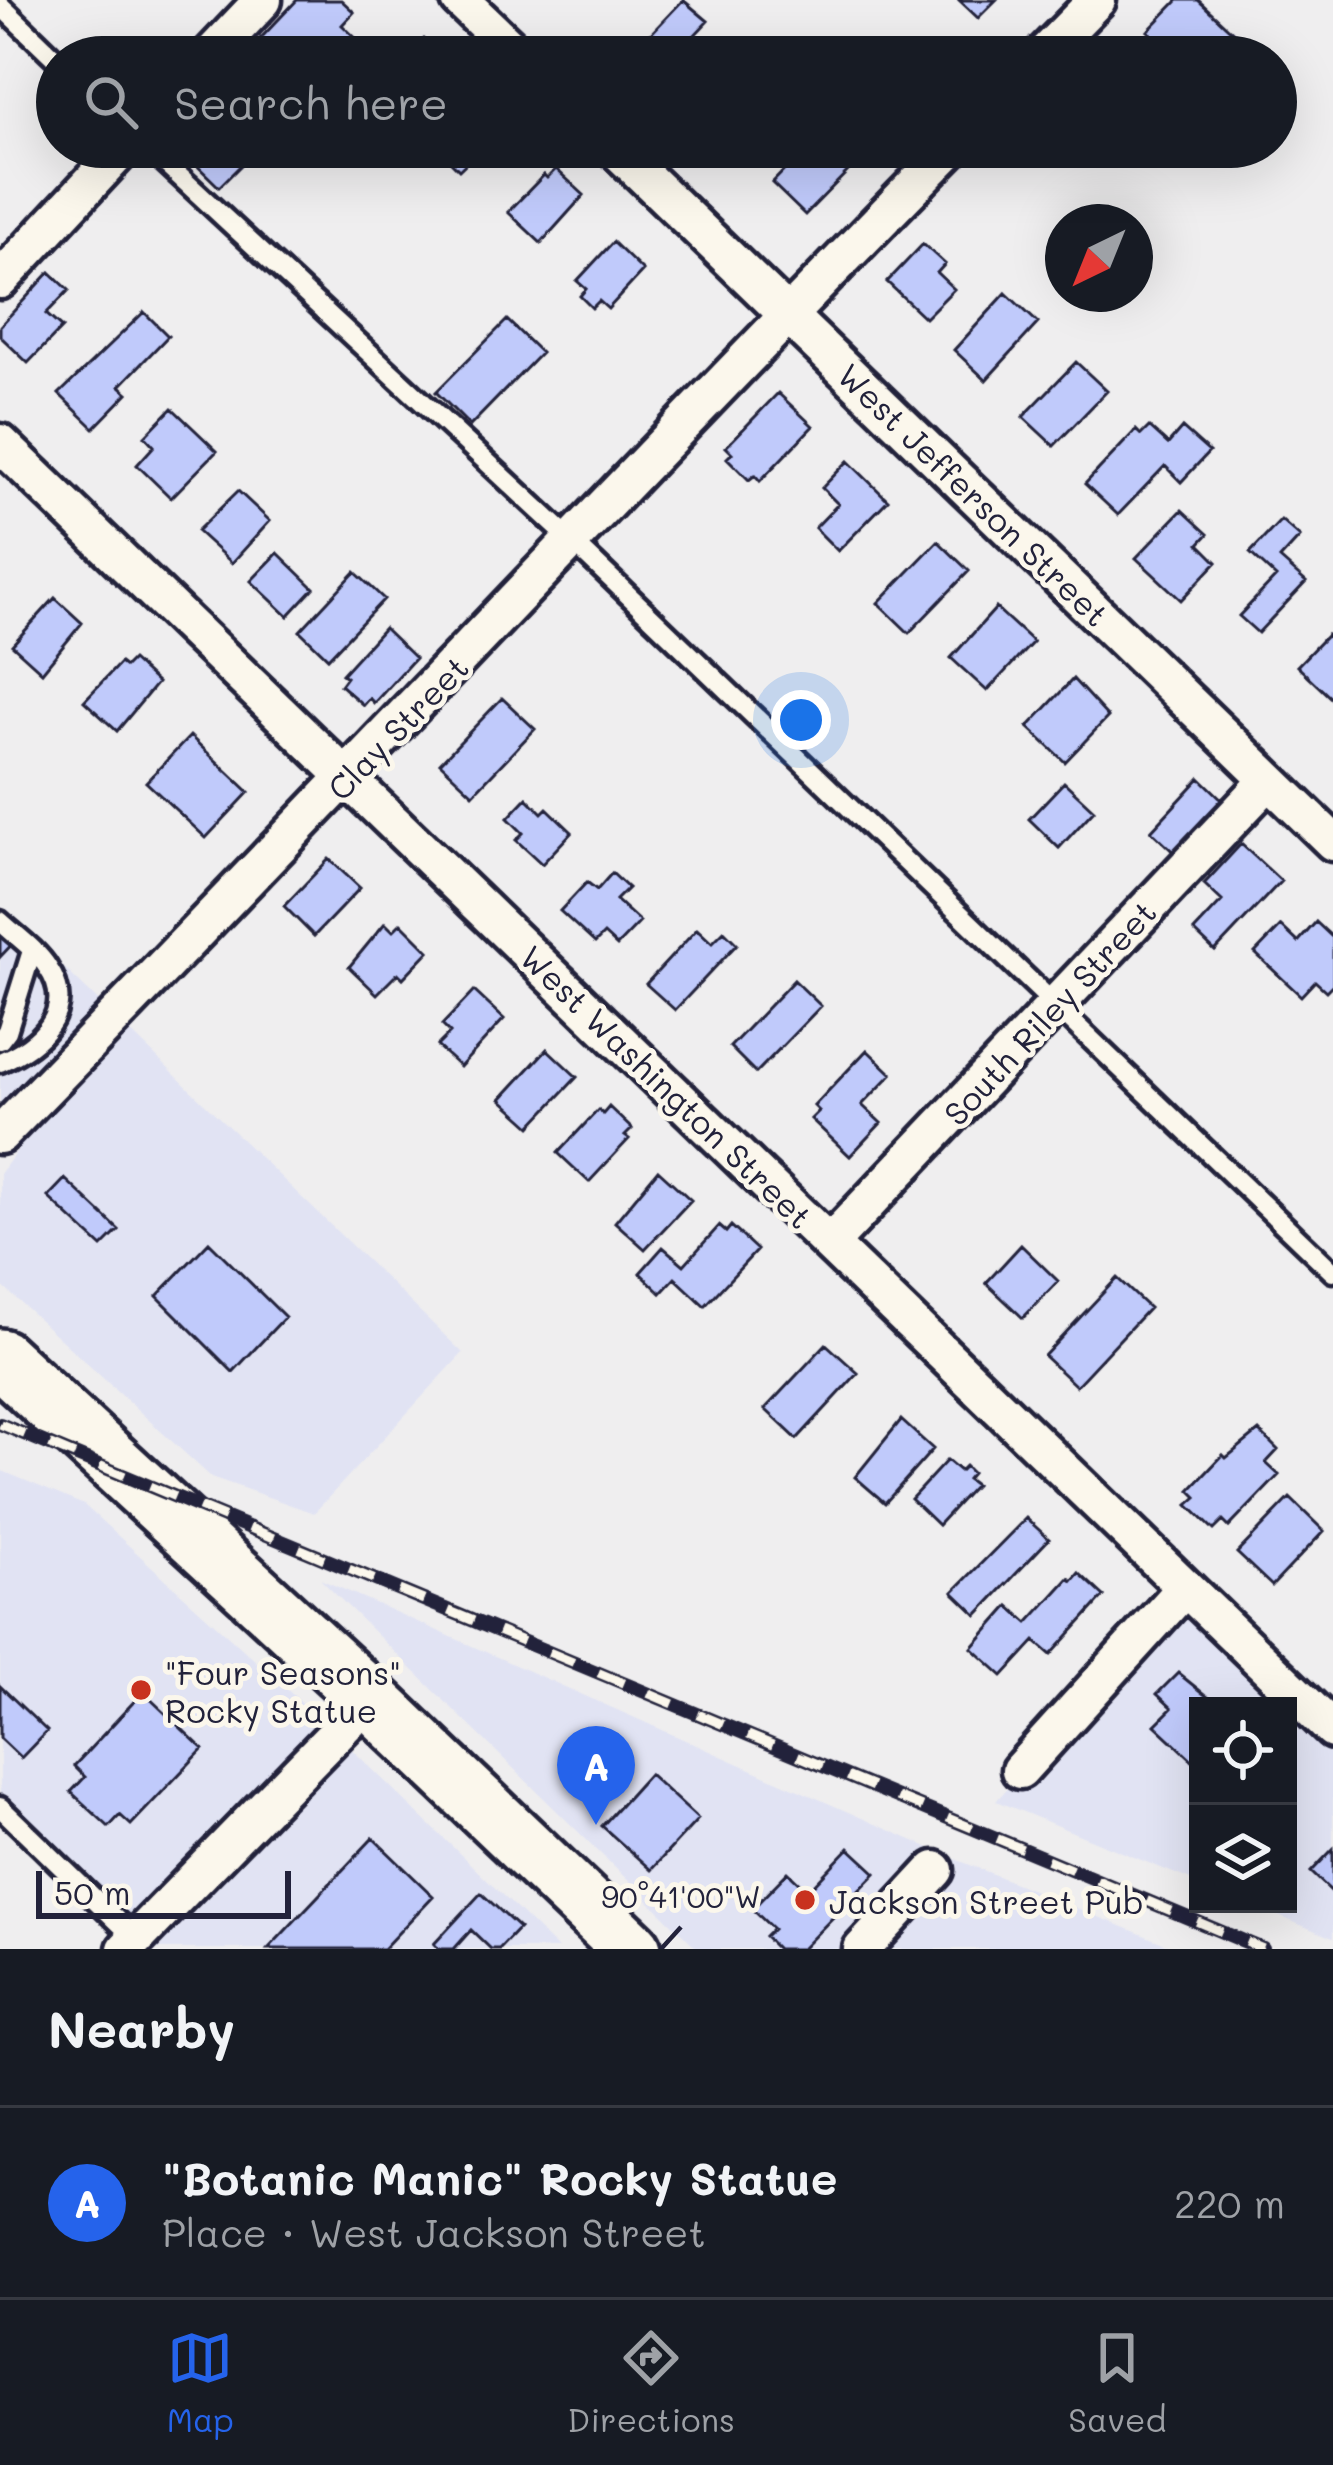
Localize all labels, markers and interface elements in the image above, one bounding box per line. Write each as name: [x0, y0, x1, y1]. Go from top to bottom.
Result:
search box: [36, 36, 1297, 168]
icon: search: [78, 69, 144, 135]
text: Search here: [174, 73, 448, 131]
north arrow: [1045, 204, 1153, 312]
street label: West Jefferson Street: [829, 353, 1119, 635]
street label: Clay Street: [317, 645, 478, 809]
your location: [771, 690, 831, 750]
street label: South Riley Street: [933, 890, 1165, 1134]
street label: West Washington Street: [512, 935, 822, 1237]
place label: "Four Seasons" Rocky Statue: [165, 1650, 401, 1732]
marker: "Four Seasons" Rocky Statue: [128, 1677, 154, 1703]
map controls: [1189, 1697, 1297, 1913]
button: locate: [1189, 1697, 1297, 1805]
pin: A: [557, 1726, 635, 1825]
button: layers: [1189, 1805, 1297, 1913]
scale bar: [36, 1865, 291, 1918]
text: 50 m: [54, 1870, 130, 1913]
text: 90°41'00"W: [601, 1876, 761, 1916]
place label: Jackson Street Pub: [829, 1879, 1144, 1922]
marker: Jackson Street Pub: [792, 1887, 818, 1913]
text: Nearby: [48, 1994, 235, 2061]
text: "Botanic Manic" Rocky Statue: [162, 2148, 838, 2206]
text: A: [73, 2177, 101, 2228]
text: 220 m: [1174, 2177, 1285, 2228]
text: Place · West Jackson Street: [162, 2206, 706, 2257]
tab: Map: [167, 2325, 234, 2440]
tab: Directions: [567, 2325, 735, 2440]
tab: Saved: [1068, 2325, 1166, 2440]

